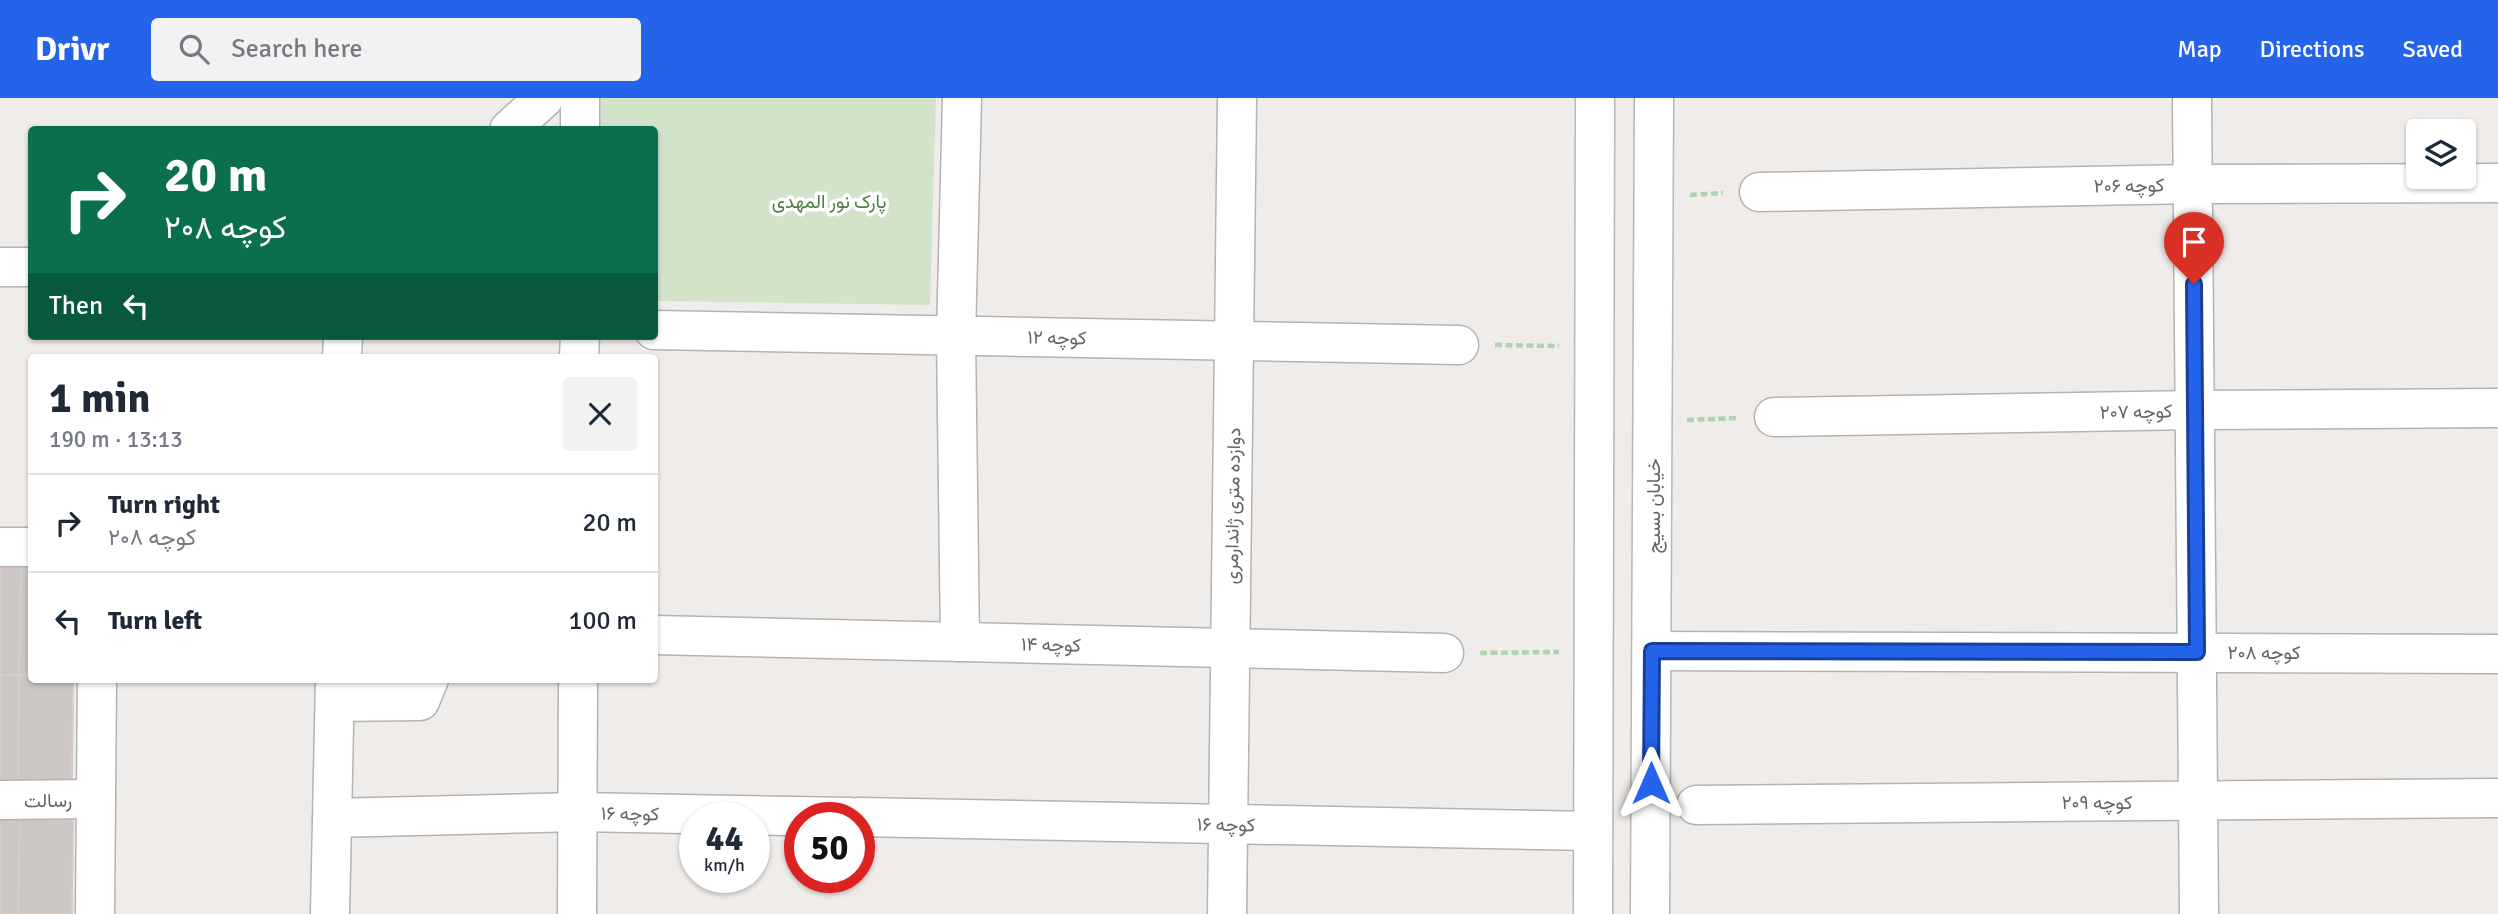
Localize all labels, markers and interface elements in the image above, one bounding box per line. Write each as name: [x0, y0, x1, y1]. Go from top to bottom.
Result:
search box: [151, 18, 641, 81]
text: Drivr: [35, 29, 109, 70]
icon: search: [175, 30, 213, 68]
text: Search here: [231, 33, 362, 65]
text: Map: [2177, 34, 2222, 64]
text: Directions: [2260, 34, 2365, 64]
text: Saved: [2403, 34, 2463, 64]
map controls: [2406, 119, 2476, 189]
button: layers: [2406, 119, 2476, 189]
text: 20 m: [164, 145, 267, 205]
icon: right: [49, 154, 140, 245]
street label: ۲۰۶ کوچه: [2093, 173, 2165, 200]
park label: پارک نور المهدی: [772, 190, 886, 215]
text: ۲۰۸ کوچه: [164, 208, 287, 247]
pin: [2164, 212, 2224, 284]
icon: arrive: [2175, 223, 2213, 261]
icon: left: [117, 287, 155, 325]
text: Then: [49, 290, 103, 322]
street label: ۱۲ کوچه: [1027, 325, 1087, 352]
text: 1 min: [49, 373, 150, 424]
button: close: [563, 377, 637, 451]
street label: ۲۰۷ کوچه: [2099, 399, 2173, 426]
text: 190 m · 13:13: [49, 425, 183, 454]
street label: دوازده متری ژاندارمری: [1220, 427, 1246, 585]
street label: خیابان بسیج: [1642, 459, 1667, 553]
text: Turn right: [108, 489, 220, 521]
icon: right: [49, 504, 87, 542]
text: 20 m: [582, 507, 637, 539]
text: ۲۰۸ کوچه: [108, 523, 196, 552]
icon: left: [49, 602, 87, 640]
text: Turn left: [108, 605, 202, 637]
text: 100 m: [568, 605, 637, 637]
street label: ‍‍ ۱۴ کوچه: [1017, 632, 1081, 659]
street label: ۲۰۸ کوچه: [2228, 641, 2300, 666]
position arrow: [1614, 746, 1688, 820]
street label: رسالت: [24, 789, 72, 813]
street label: ۲۰۹ کوچه: [2062, 791, 2132, 816]
street label: ۱۶ کوچه: [601, 801, 659, 828]
speed limit sign: 50: [784, 802, 875, 893]
street label: ۱۶ کوچه: [1197, 812, 1255, 839]
text: 44: [706, 817, 743, 860]
text: km/h: [704, 854, 745, 876]

